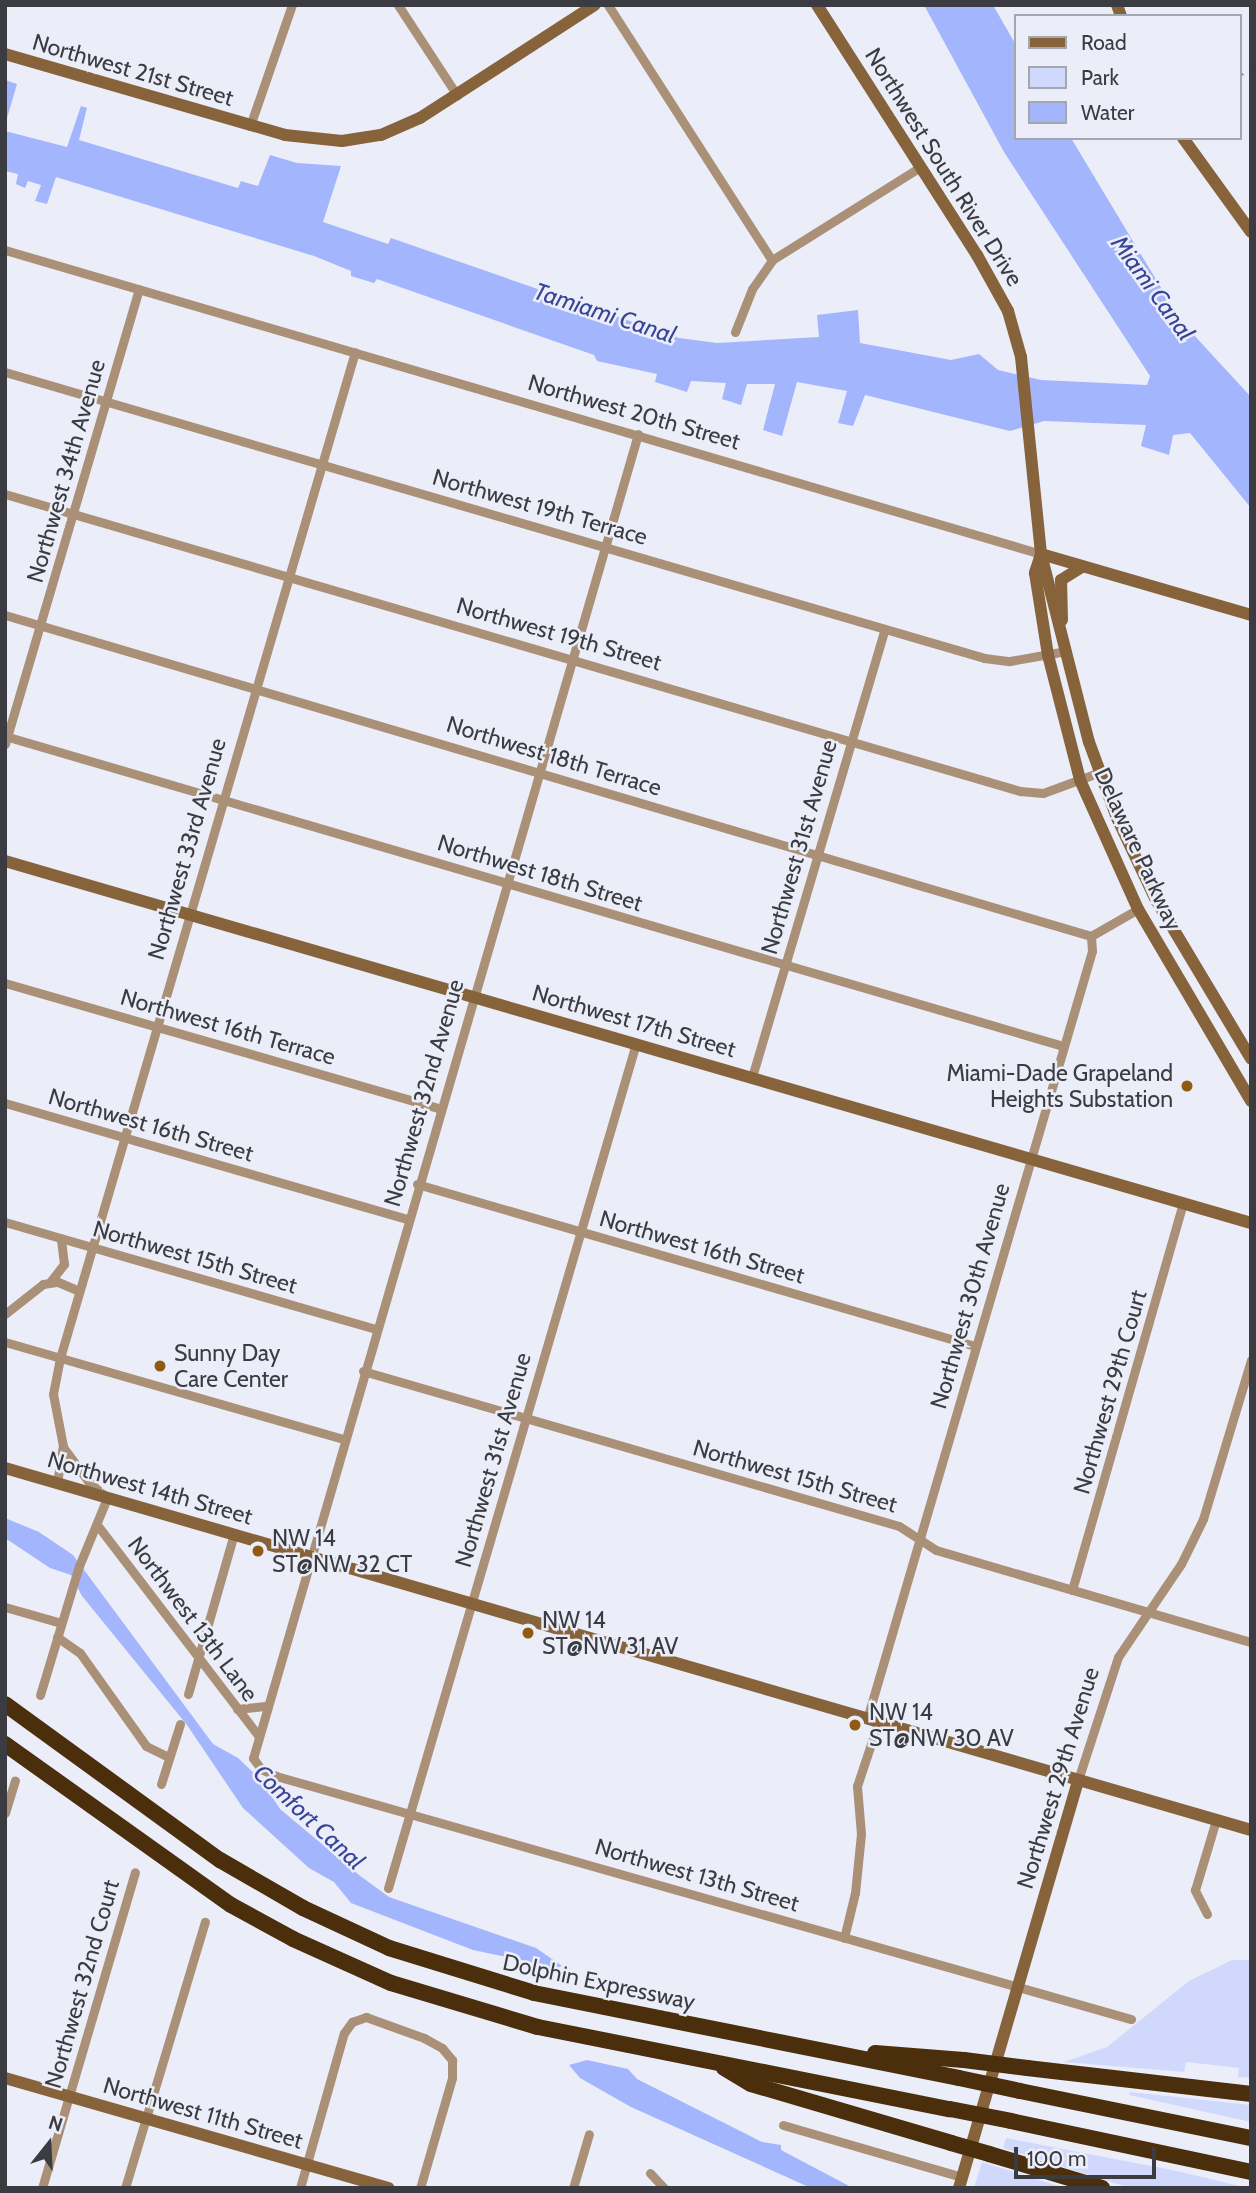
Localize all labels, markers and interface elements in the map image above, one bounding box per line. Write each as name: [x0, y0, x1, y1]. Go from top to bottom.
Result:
legend: [1014, 14, 1242, 140]
street label: Northwest 21st Street: [29, 28, 237, 112]
text: Road: [1081, 30, 1127, 55]
street label: Northwest South River Drive: [859, 43, 1029, 291]
text: Park: [1081, 65, 1119, 90]
text: Water: [1081, 100, 1134, 125]
water label: Miami Canal: [1105, 230, 1201, 346]
water label: Tamiami Canal: [530, 277, 680, 349]
street label: Northwest 34th Avenue: [21, 356, 111, 586]
street label: Northwest 20th Street: [525, 369, 743, 455]
street label: Northwest 19th Terrace: [429, 463, 651, 551]
street label: Northwest 19th Street: [453, 592, 665, 676]
street label: Northwest 18th Terrace: [443, 710, 665, 802]
street label: Northwest 33rd Avenue: [142, 735, 232, 963]
street label: Northwest 31st Avenue: [755, 737, 843, 957]
street label: Delaware Parkway: [1088, 763, 1188, 935]
street label: Northwest 18th Street: [434, 829, 646, 917]
street label: Northwest 32nd Avenue: [378, 976, 470, 1210]
street label: Northwest 17th Street: [529, 979, 739, 1063]
street label: Northwest 16th Terrace: [117, 983, 339, 1071]
place label: Miami-Dade Grapeland Heights Substation: [946, 1059, 1173, 1113]
marker: Miami-Dade Grapeland Heights Substation: [1179, 1078, 1195, 1094]
street label: Northwest 16th Street: [45, 1083, 257, 1167]
street label: Northwest 30th Avenue: [925, 1180, 1015, 1412]
street label: Northwest 16th Street: [596, 1205, 808, 1289]
street label: Northwest 15th Street: [90, 1215, 300, 1299]
street label: Northwest 29th Court: [1068, 1287, 1152, 1497]
place label: Sunny Day Care Center: [174, 1339, 288, 1393]
street label: Northwest 31st Avenue: [449, 1350, 537, 1570]
marker: Sunny Day Care Center: [152, 1358, 168, 1374]
street label: Northwest 15th Street: [690, 1434, 900, 1518]
street label: Northwest 14th Street: [44, 1446, 256, 1530]
place label: NW 14 ST@NW 32 CT: [272, 1524, 412, 1578]
street label: Northwest 13th Lane: [122, 1531, 264, 1707]
marker: NW 14 ST@NW 32 CT: [250, 1543, 266, 1559]
place label: NW 14 ST@NW 31 AV: [542, 1606, 678, 1660]
marker: NW 14 ST@NW 31 AV: [520, 1625, 536, 1641]
street label: Northwest 29th Avenue: [1011, 1664, 1105, 1892]
place label: NW 14 ST@NW 30 AV: [869, 1698, 1014, 1752]
marker: NW 14 ST@NW 30 AV: [847, 1717, 863, 1733]
water label: Comfort Canal: [248, 1758, 370, 1876]
street label: Northwest 13th Street: [592, 1833, 802, 1917]
street label: Northwest 32nd Court: [39, 1877, 125, 2091]
street label: Dolphin Expressway: [500, 1948, 698, 2016]
street label: Northwest 11th Street: [100, 2071, 306, 2155]
north arrow: [14, 2109, 84, 2179]
text: N: [46, 2111, 66, 2137]
scale bar: [1018, 2134, 1160, 2178]
text: 100 m: [1027, 2146, 1086, 2171]

